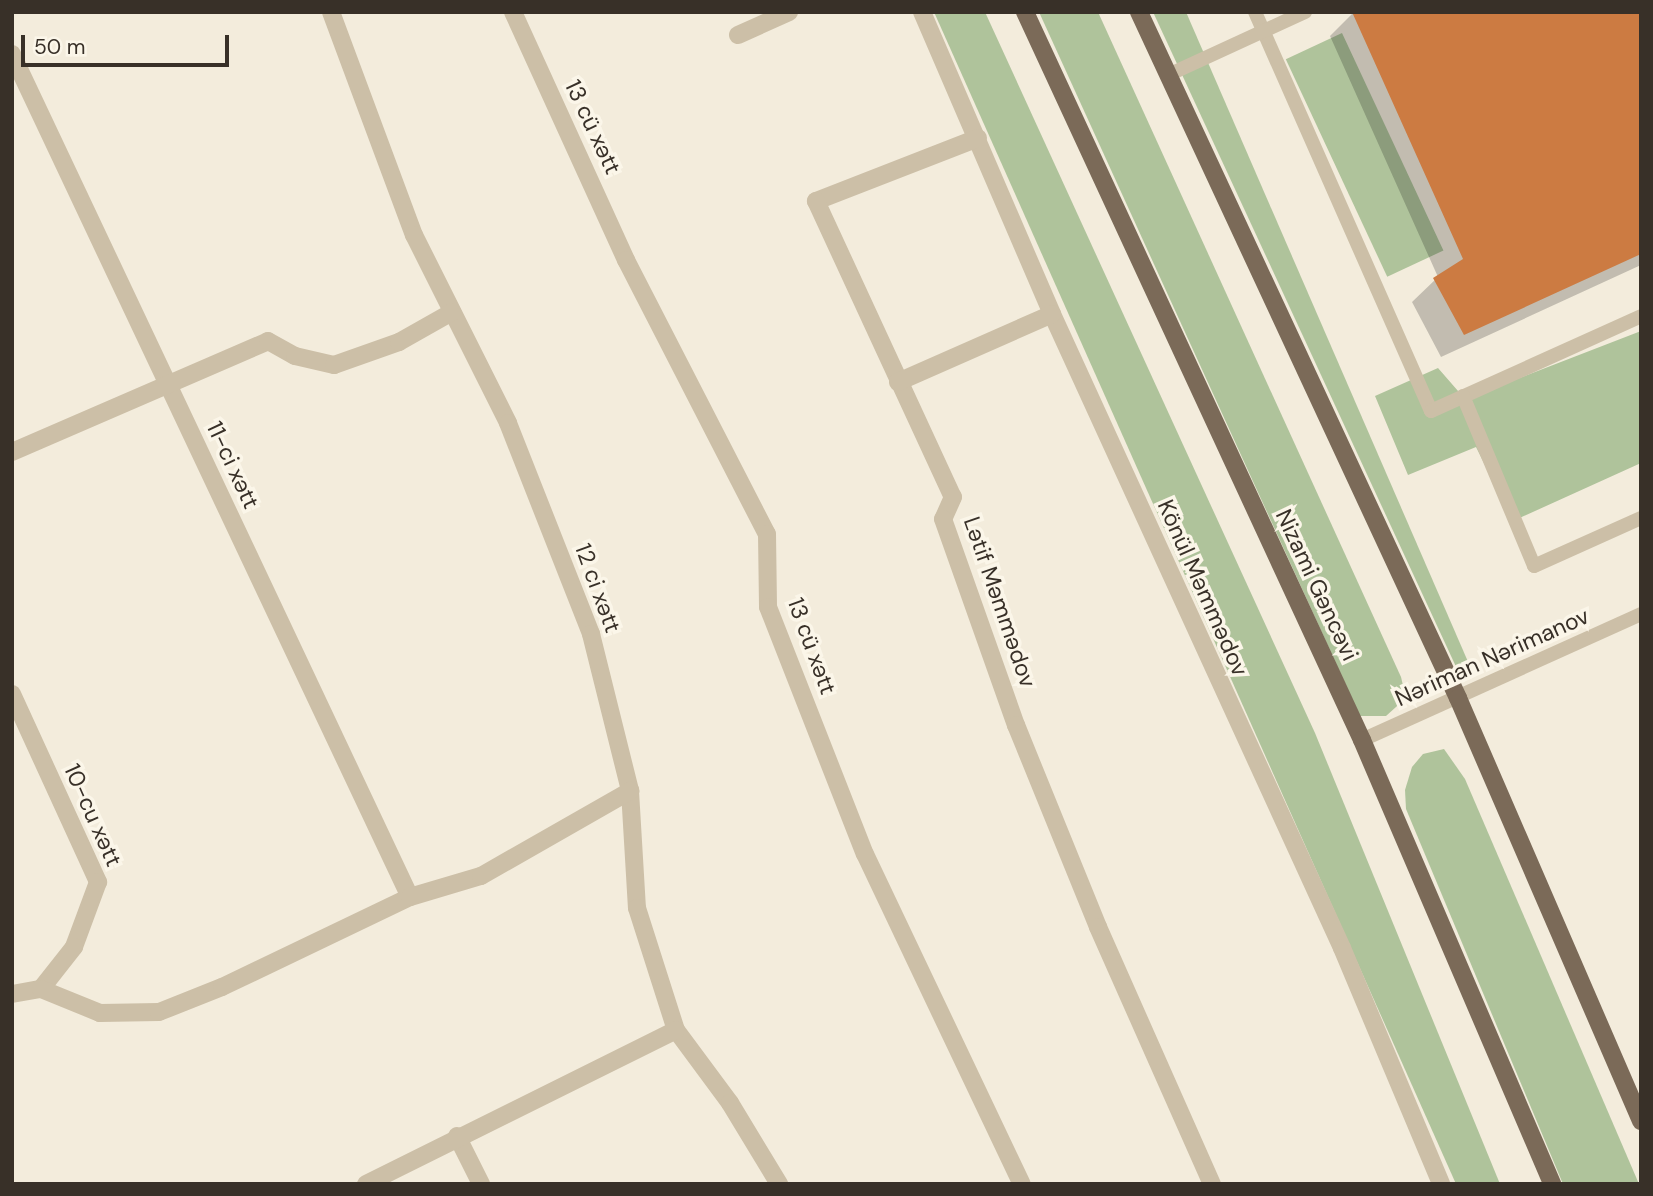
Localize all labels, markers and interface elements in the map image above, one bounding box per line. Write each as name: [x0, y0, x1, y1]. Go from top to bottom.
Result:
scale bar: [24, 21, 233, 65]
text: 50 m: [34, 33, 85, 61]
street label: 13 cü xətt: [559, 75, 627, 179]
street label: 11-ci xətt: [201, 417, 265, 513]
street label: Könül Məmmədov: [1152, 496, 1254, 680]
street label: Nizami Gəncəvi: [1270, 505, 1364, 665]
street label: Lətif Məmmədov: [958, 513, 1042, 691]
street label: 12 ci xətt: [569, 540, 627, 636]
street label: 13 cü xətt: [782, 594, 842, 698]
street label: Nəriman Nərimanov: [1391, 602, 1593, 712]
street label: 10-cu xətt: [58, 759, 128, 871]

